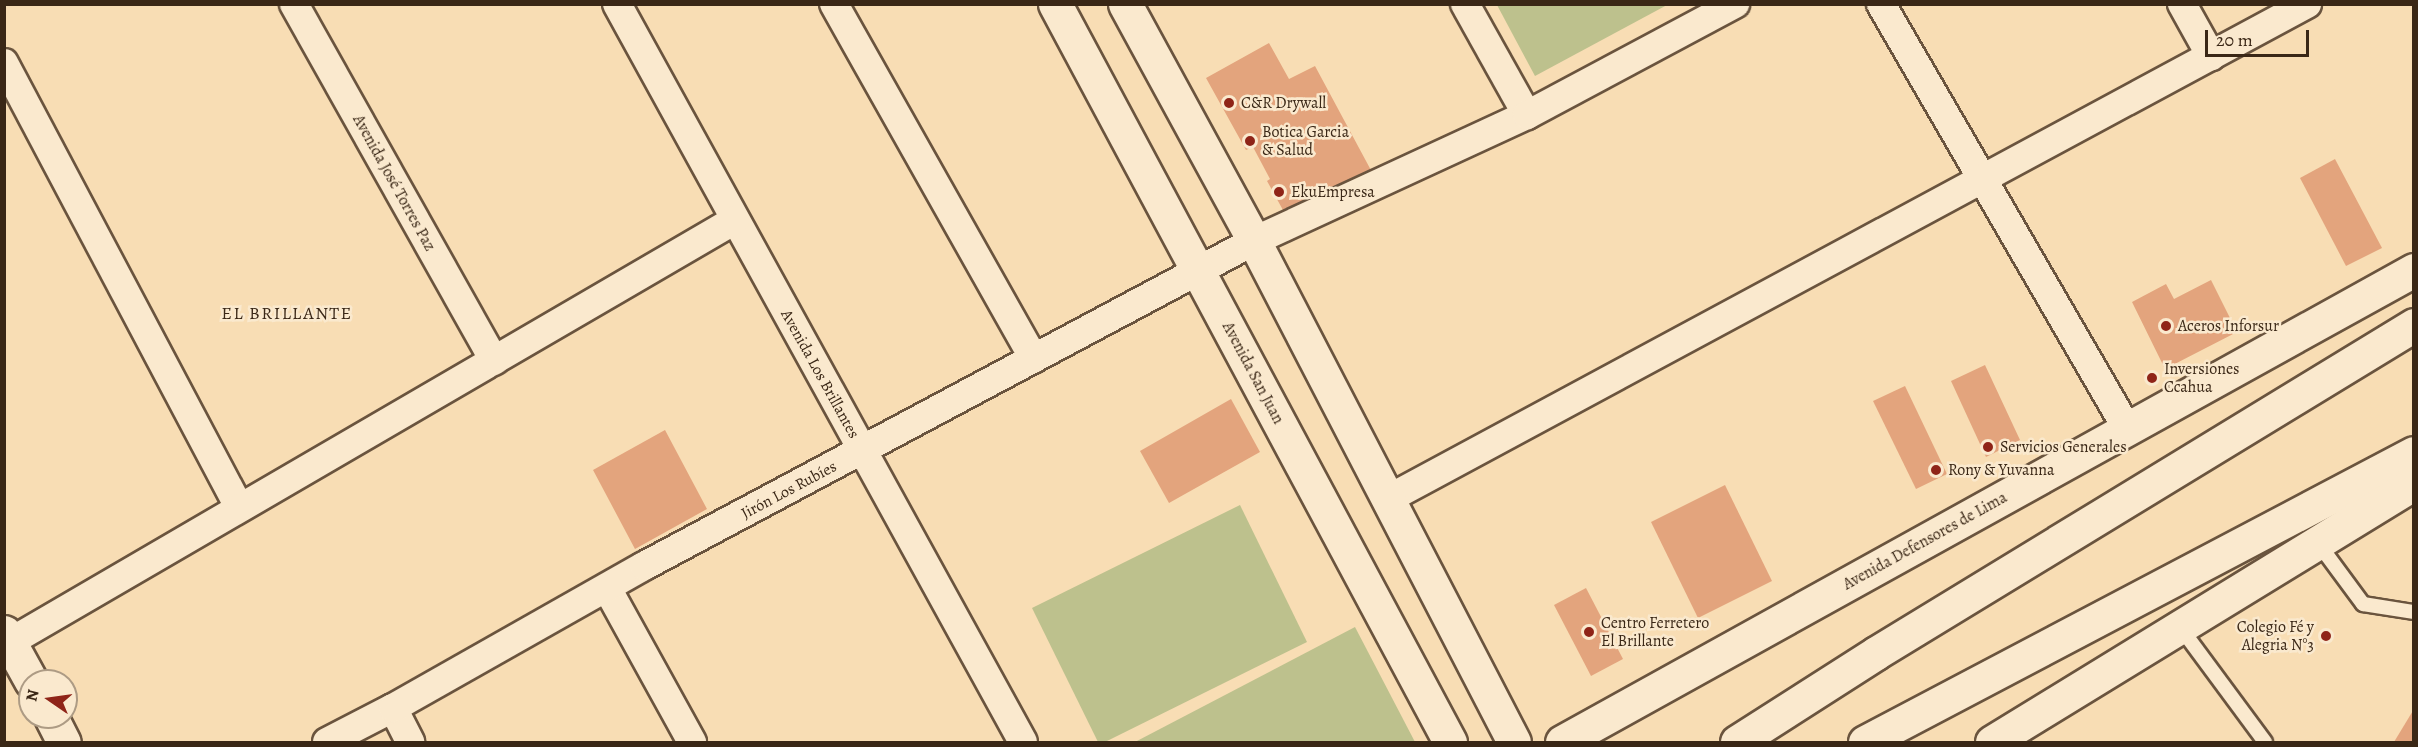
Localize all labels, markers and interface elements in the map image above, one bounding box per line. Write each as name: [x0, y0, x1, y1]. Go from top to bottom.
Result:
scale bar: [2208, 18, 2312, 56]
text: 20 m: [2216, 28, 2253, 52]
place label: C&R Drywall: [1241, 93, 1326, 113]
marker: C&R Drywall: [1222, 96, 1236, 110]
street label: Avenida José Torres Paz: [349, 112, 439, 254]
place label: Botica Garcia & Salud: [1262, 122, 1349, 160]
marker: Botica Garcia & Salud: [1243, 134, 1257, 148]
place label: EkuEmpresa: [1291, 182, 1375, 202]
marker: EkuEmpresa: [1272, 185, 1286, 199]
district label: EL BRILLANTE: [221, 302, 353, 324]
street label: Avenida Los Brillantes: [777, 306, 863, 442]
place label: Aceros Inforsur: [2178, 316, 2279, 336]
street label: Avenida San Juan: [1218, 319, 1288, 427]
marker: Aceros Inforsur: [2159, 319, 2173, 333]
place label: Inversiones Ccahua: [2164, 359, 2240, 397]
marker: Inversiones Ccahua: [2145, 371, 2159, 385]
place label: Servicios Generales: [2000, 437, 2127, 457]
marker: Servicios Generales: [1981, 440, 1995, 454]
street label: Jirón Los Rubíes: [738, 457, 840, 523]
place label: Rony & Yuvanna: [1948, 460, 2054, 480]
marker: Rony & Yuvanna: [1929, 463, 1943, 477]
street label: Avenida Defensores de Lima: [1840, 488, 2010, 594]
place label: Centro Ferretero El Brillante: [1601, 613, 1709, 651]
place label: Colegio Fé y Alegria N°3: [2237, 617, 2314, 655]
marker: Centro Ferretero El Brillante: [1582, 625, 1596, 639]
marker: Colegio Fé y Alegria N°3: [2319, 629, 2333, 643]
north arrow: [18, 669, 78, 729]
text: N: [20, 687, 44, 704]

